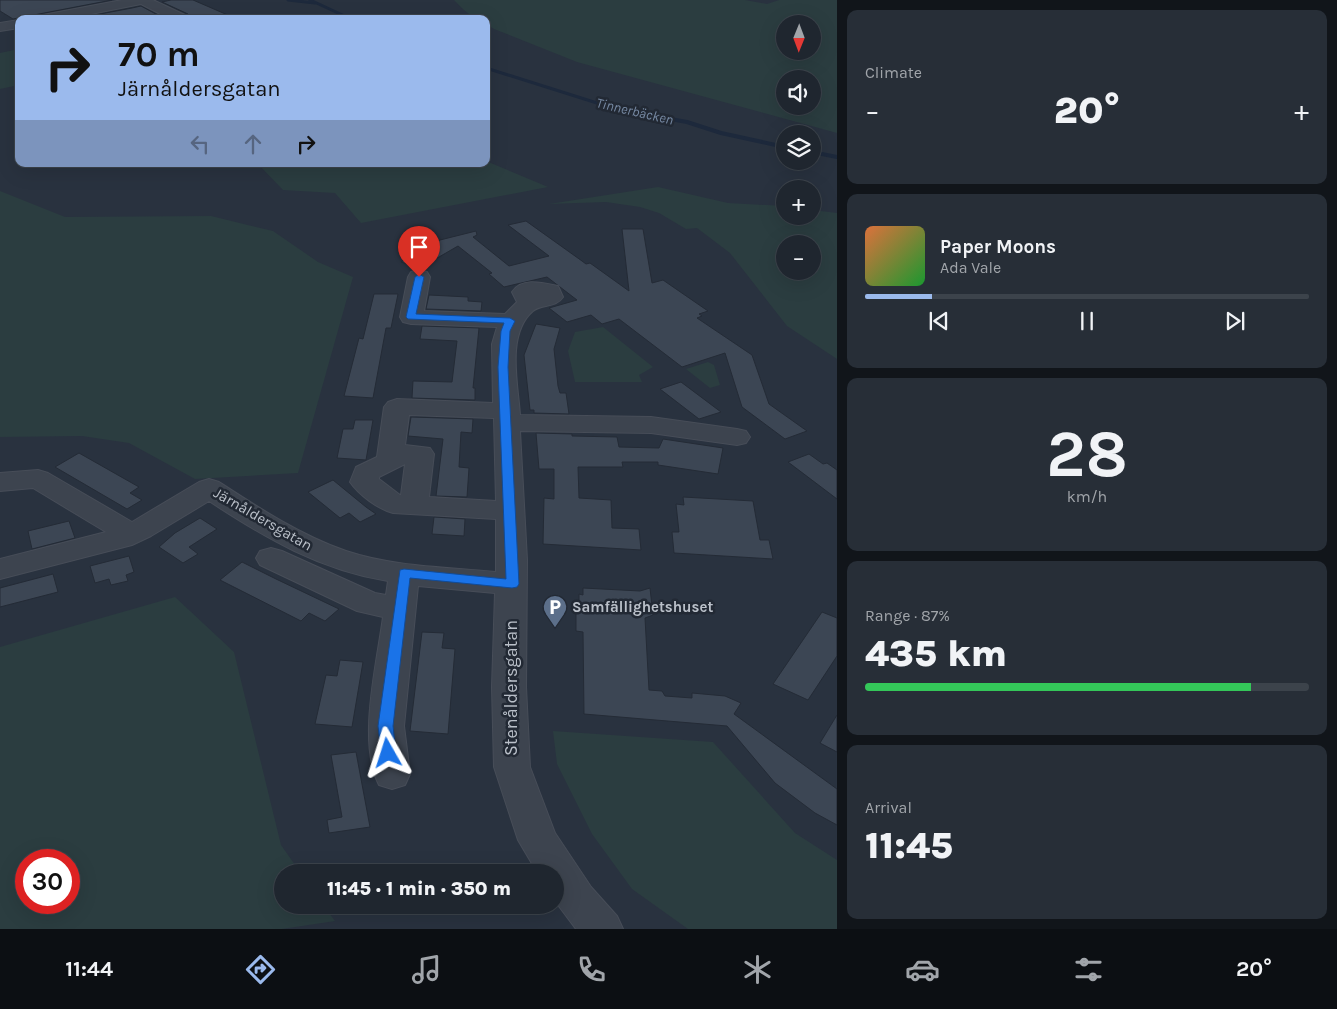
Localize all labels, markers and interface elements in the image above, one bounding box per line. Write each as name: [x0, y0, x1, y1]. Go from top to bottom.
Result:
north arrow: [776, 15, 821, 60]
map controls: [776, 15, 821, 280]
text: 70 m: [118, 34, 200, 75]
icon: right: [35, 35, 100, 100]
text: Climate: [865, 63, 922, 82]
button: sound: [776, 70, 821, 115]
text: Järnåldersgatan: [118, 76, 281, 102]
text: 20°: [1054, 88, 1120, 133]
water label: Tinnerbäcken: [595, 94, 675, 129]
text: −: [865, 94, 880, 127]
text: +: [1294, 94, 1309, 127]
button: layers: [776, 125, 821, 170]
icon: left: [186, 130, 214, 158]
icon: ahead: [239, 130, 267, 158]
icon: right: [292, 130, 320, 158]
button: +: [776, 180, 821, 225]
pin: [398, 226, 440, 277]
icon: arrive: [405, 233, 433, 261]
button: −: [776, 235, 821, 280]
text: Paper Moons: [940, 236, 1056, 258]
text: Ada Vale: [940, 258, 1001, 277]
icon: previous: [925, 307, 953, 335]
icon: pause: [1073, 307, 1101, 335]
icon: next: [1221, 307, 1249, 335]
text: 28: [1046, 416, 1128, 492]
street label: Järnåldersgatan: [211, 484, 315, 554]
text: km/h: [1067, 487, 1107, 506]
parking icon: Samfällighetshuset: [542, 594, 568, 628]
place label: Samfällighetshuset: [572, 598, 713, 616]
text: Range · 87%: [865, 606, 950, 625]
street label: Stenåldersgatan: [500, 620, 522, 756]
text: 435 km: [865, 631, 1007, 676]
position arrow: [361, 726, 413, 778]
text: Arrival: [865, 798, 912, 817]
text: 11:45: [865, 823, 953, 868]
speed limit sign: 30: [15, 849, 80, 914]
text: 11:45 · 1 min · 350 m: [327, 878, 511, 900]
icon: directions: [243, 952, 278, 987]
icon: music: [409, 952, 444, 987]
icon: phone: [574, 952, 609, 987]
icon: climate: [740, 952, 775, 987]
icon: car: [905, 952, 940, 987]
icon: filters: [1071, 952, 1106, 987]
text: 11:44: [65, 956, 113, 982]
text: 20°: [1236, 956, 1272, 982]

